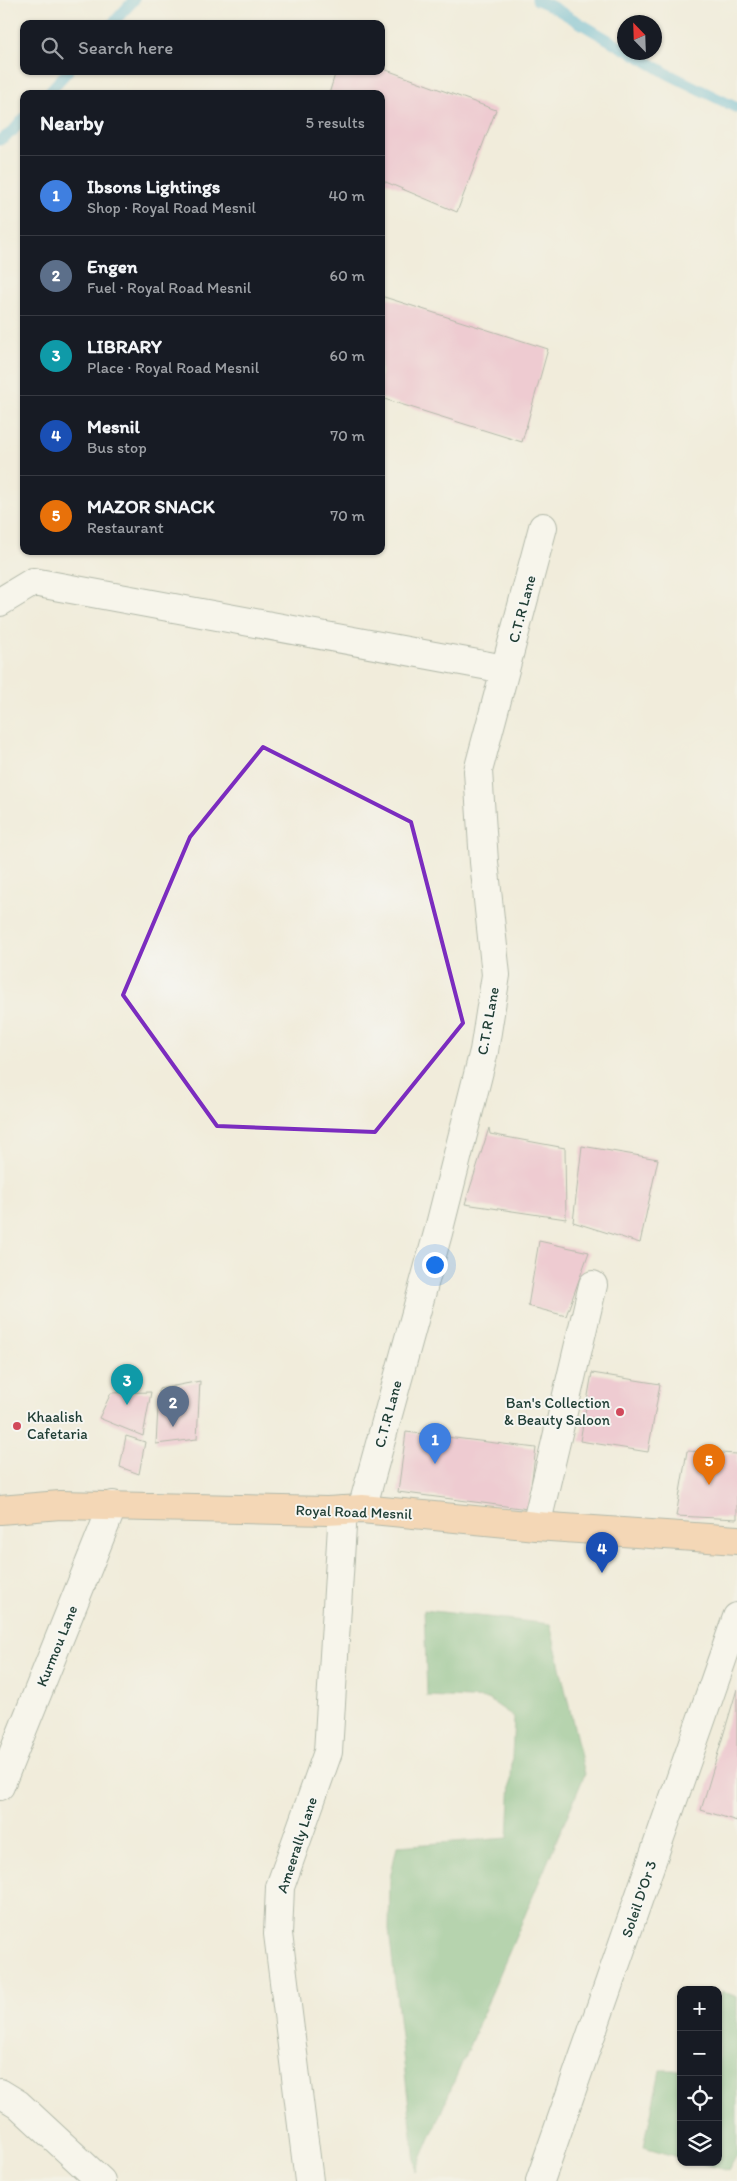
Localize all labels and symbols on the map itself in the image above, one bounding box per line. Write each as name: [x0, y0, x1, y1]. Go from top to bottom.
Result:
north arrow: [617, 15, 662, 60]
street label: C.T.R Lane: [504, 573, 540, 645]
street label: C.T.R Lane: [473, 985, 503, 1057]
your location: [422, 1252, 448, 1278]
pin: 3: [111, 1364, 143, 1405]
street label: C.T.R Lane: [370, 1378, 406, 1450]
pin: 2: [157, 1386, 189, 1427]
place label: Ban's Collection & Beauty Saloon: [504, 1394, 611, 1429]
marker: Ban's Collection & Beauty Saloon: [614, 1406, 626, 1418]
place label: Khaalish Cafetaria: [27, 1408, 88, 1443]
marker: Khaalish Cafetaria: [11, 1420, 23, 1432]
pin: 1: [419, 1423, 451, 1464]
pin: 5: [693, 1444, 725, 1485]
street label: Royal Road Mesnil: [295, 1501, 413, 1523]
pin: 4: [586, 1532, 618, 1573]
street label: Kurmou Lane: [33, 1603, 81, 1689]
street label: Ameerally Lane: [273, 1795, 321, 1895]
street label: Soleil D'Or 3: [617, 1858, 661, 1940]

